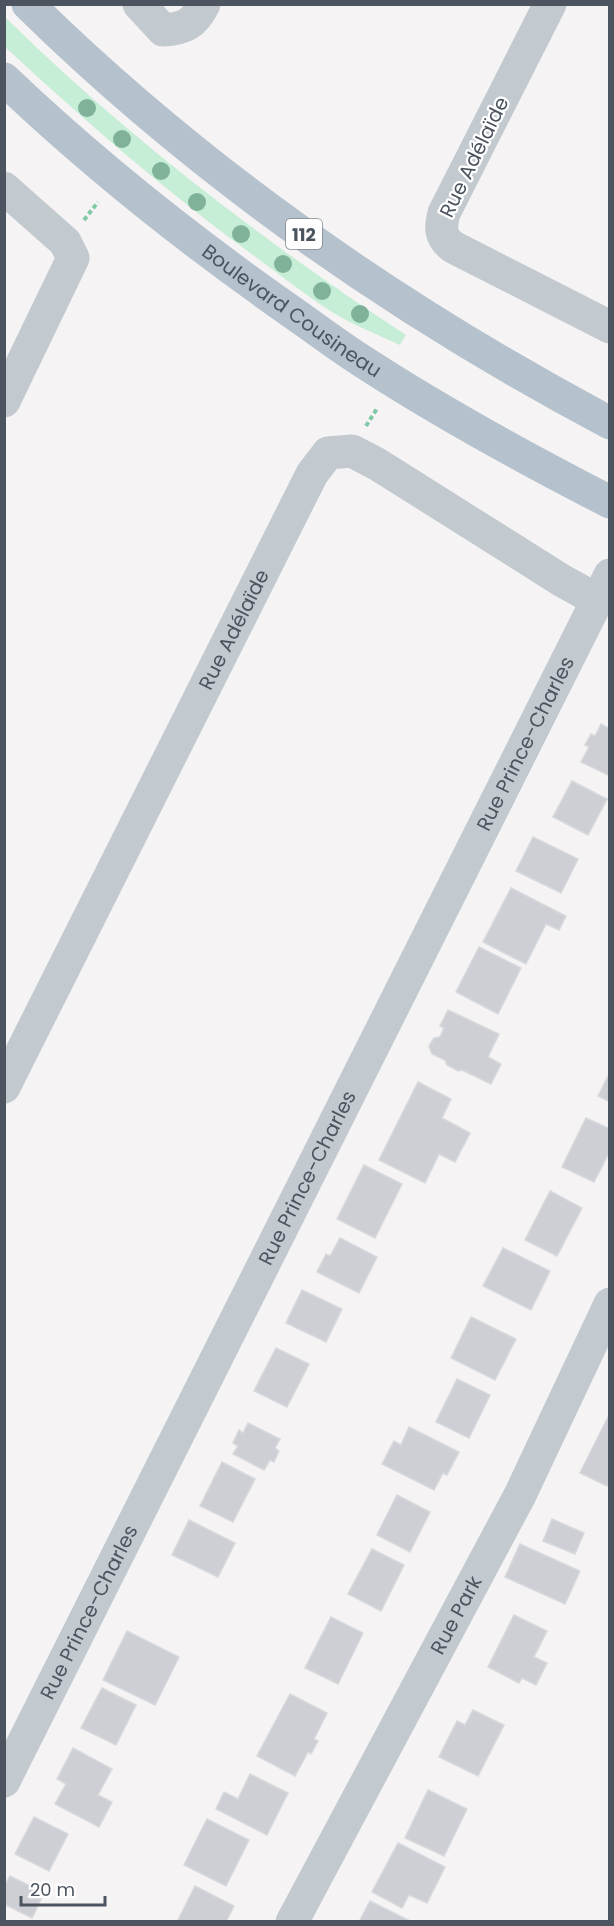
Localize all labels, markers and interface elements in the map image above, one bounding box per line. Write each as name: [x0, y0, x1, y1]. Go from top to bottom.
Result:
street label: Rue Adélaïde: [433, 92, 515, 222]
road number: 112: [286, 219, 322, 249]
street label: Boulevard Cousineau: [196, 237, 387, 384]
street label: Rue Adélaïde: [192, 564, 276, 695]
street label: Rue Prince-Charles: [470, 651, 581, 836]
street label: Rue Prince-Charles: [251, 1086, 363, 1270]
street label: Rue Prince-Charles: [33, 1520, 145, 1704]
street label: Rue Park: [423, 1570, 489, 1659]
scale bar: [21, 1869, 105, 1907]
text: 20 m: [30, 1877, 75, 1902]

